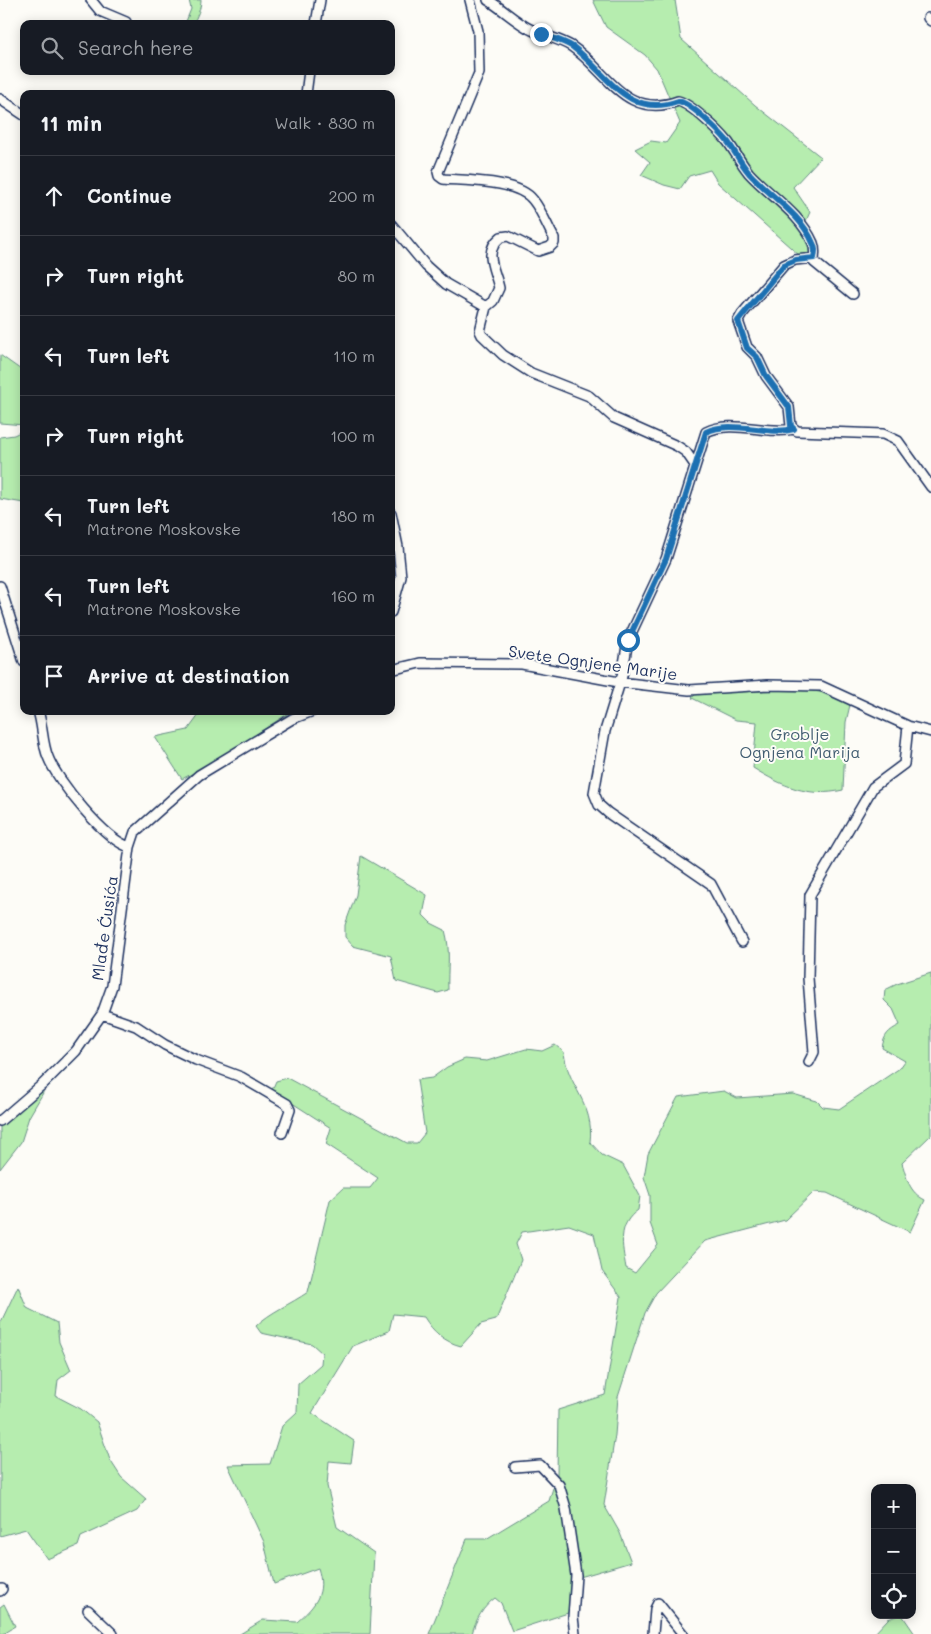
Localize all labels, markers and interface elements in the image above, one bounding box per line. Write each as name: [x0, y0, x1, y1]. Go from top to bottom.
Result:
search box: [20, 20, 395, 75]
route end: [530, 23, 553, 46]
icon: search: [38, 34, 66, 62]
text: Search here: [78, 35, 194, 60]
text: 11 min: [40, 109, 102, 136]
text: Walk · 830 m: [274, 112, 375, 133]
icon: ahead: [40, 182, 68, 210]
text: Continue: [87, 183, 172, 208]
text: 200 m: [328, 185, 375, 206]
icon: right: [40, 262, 68, 290]
text: Turn right: [87, 263, 184, 288]
text: 80 m: [338, 265, 375, 286]
icon: left: [40, 342, 68, 370]
text: Turn left: [87, 343, 170, 368]
text: 110 m: [333, 345, 375, 366]
icon: right: [40, 422, 68, 450]
text: Turn right: [87, 423, 184, 448]
text: 100 m: [330, 425, 375, 446]
text: Turn left: [87, 493, 170, 518]
icon: left: [40, 502, 68, 530]
text: 180 m: [330, 505, 375, 526]
text: Matrone Moskovske: [87, 518, 241, 539]
text: Turn left: [87, 573, 170, 598]
icon: left: [40, 582, 68, 610]
text: 160 m: [330, 585, 375, 606]
text: Matrone Moskovske: [87, 598, 241, 619]
route start: [617, 629, 640, 652]
street label: Svete Ognjene Marije: [507, 640, 679, 684]
icon: arrive: [40, 662, 68, 690]
text: Arrive at destination: [87, 663, 290, 688]
park label: Groblje Ognjena Marija: [739, 723, 861, 762]
street label: Mlađe Ćusića: [86, 874, 122, 982]
map controls: [871, 1484, 916, 1619]
button: +: [871, 1484, 916, 1529]
button: −: [871, 1529, 916, 1574]
button: locate: [871, 1574, 916, 1619]

